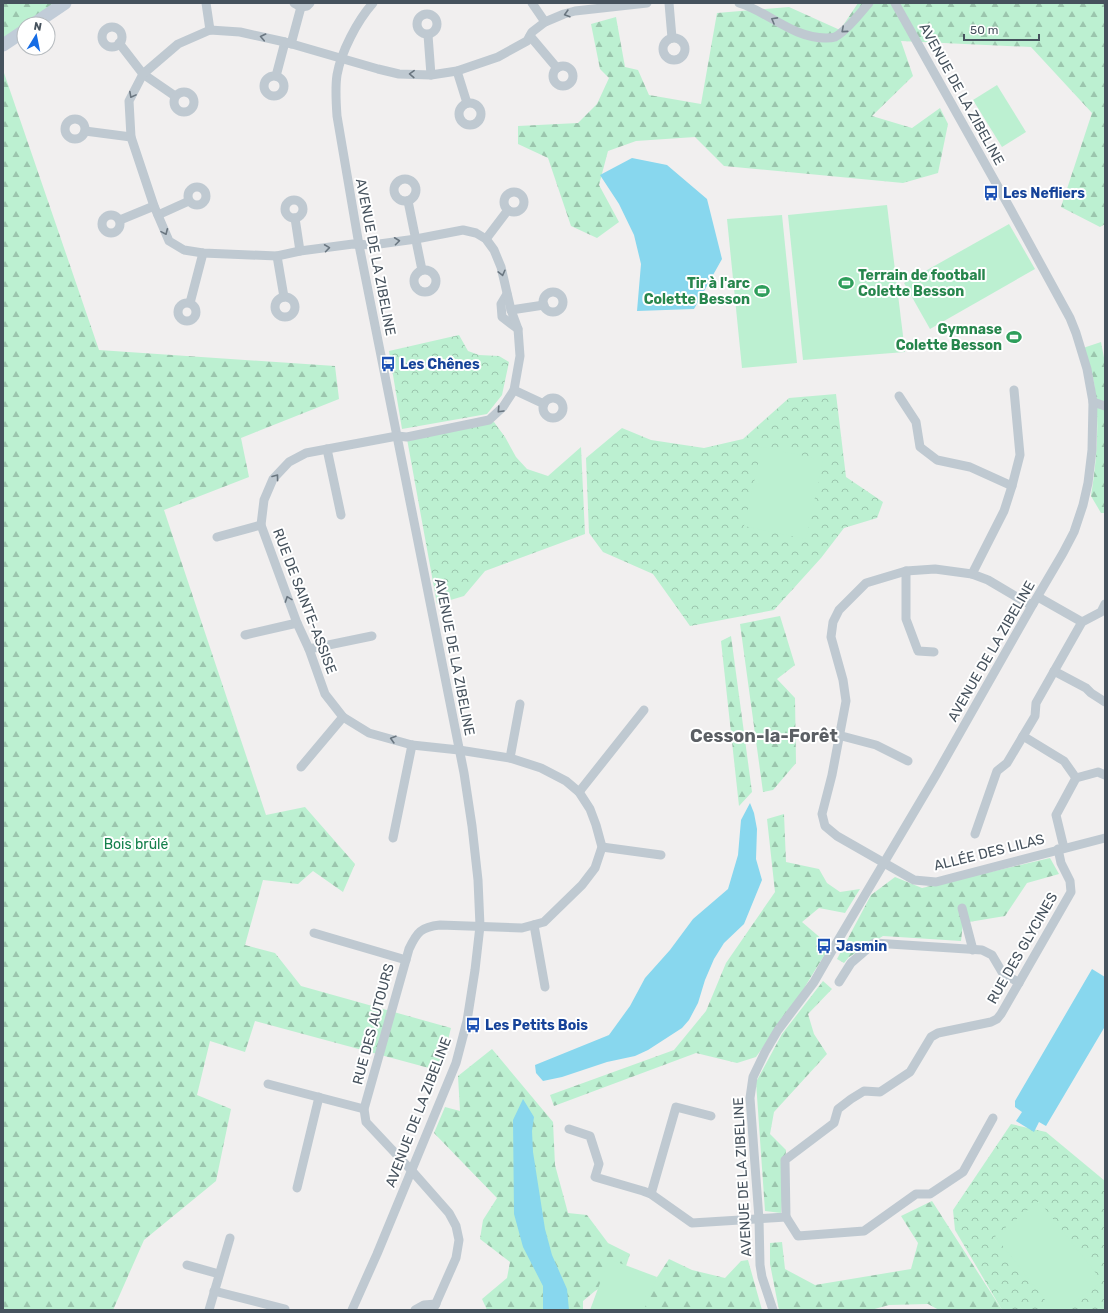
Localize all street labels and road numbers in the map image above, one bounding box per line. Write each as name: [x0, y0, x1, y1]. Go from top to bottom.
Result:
street label: AVENUE DE LA ZIBELINE: [915, 20, 1008, 168]
street label: AVENUE DE LA ZIBELINE: [352, 177, 399, 337]
street label: RUE DE SAINTE-ASSISE: [269, 526, 340, 676]
street label: AVENUE DE LA ZIBELINE: [431, 577, 478, 737]
street label: AVENUE DE LA ZIBELINE: [944, 578, 1039, 725]
street label: ALLÉE DES LILAS: [932, 829, 1046, 874]
street label: RUE DES GLYCINES: [984, 889, 1061, 1007]
street label: RUE DES AUTOURS: [349, 961, 398, 1087]
street label: AVENUE DE LA ZIBELINE: [382, 1035, 455, 1190]
street label: AVENUE DE LA ZIBELINE: [730, 1097, 755, 1257]

